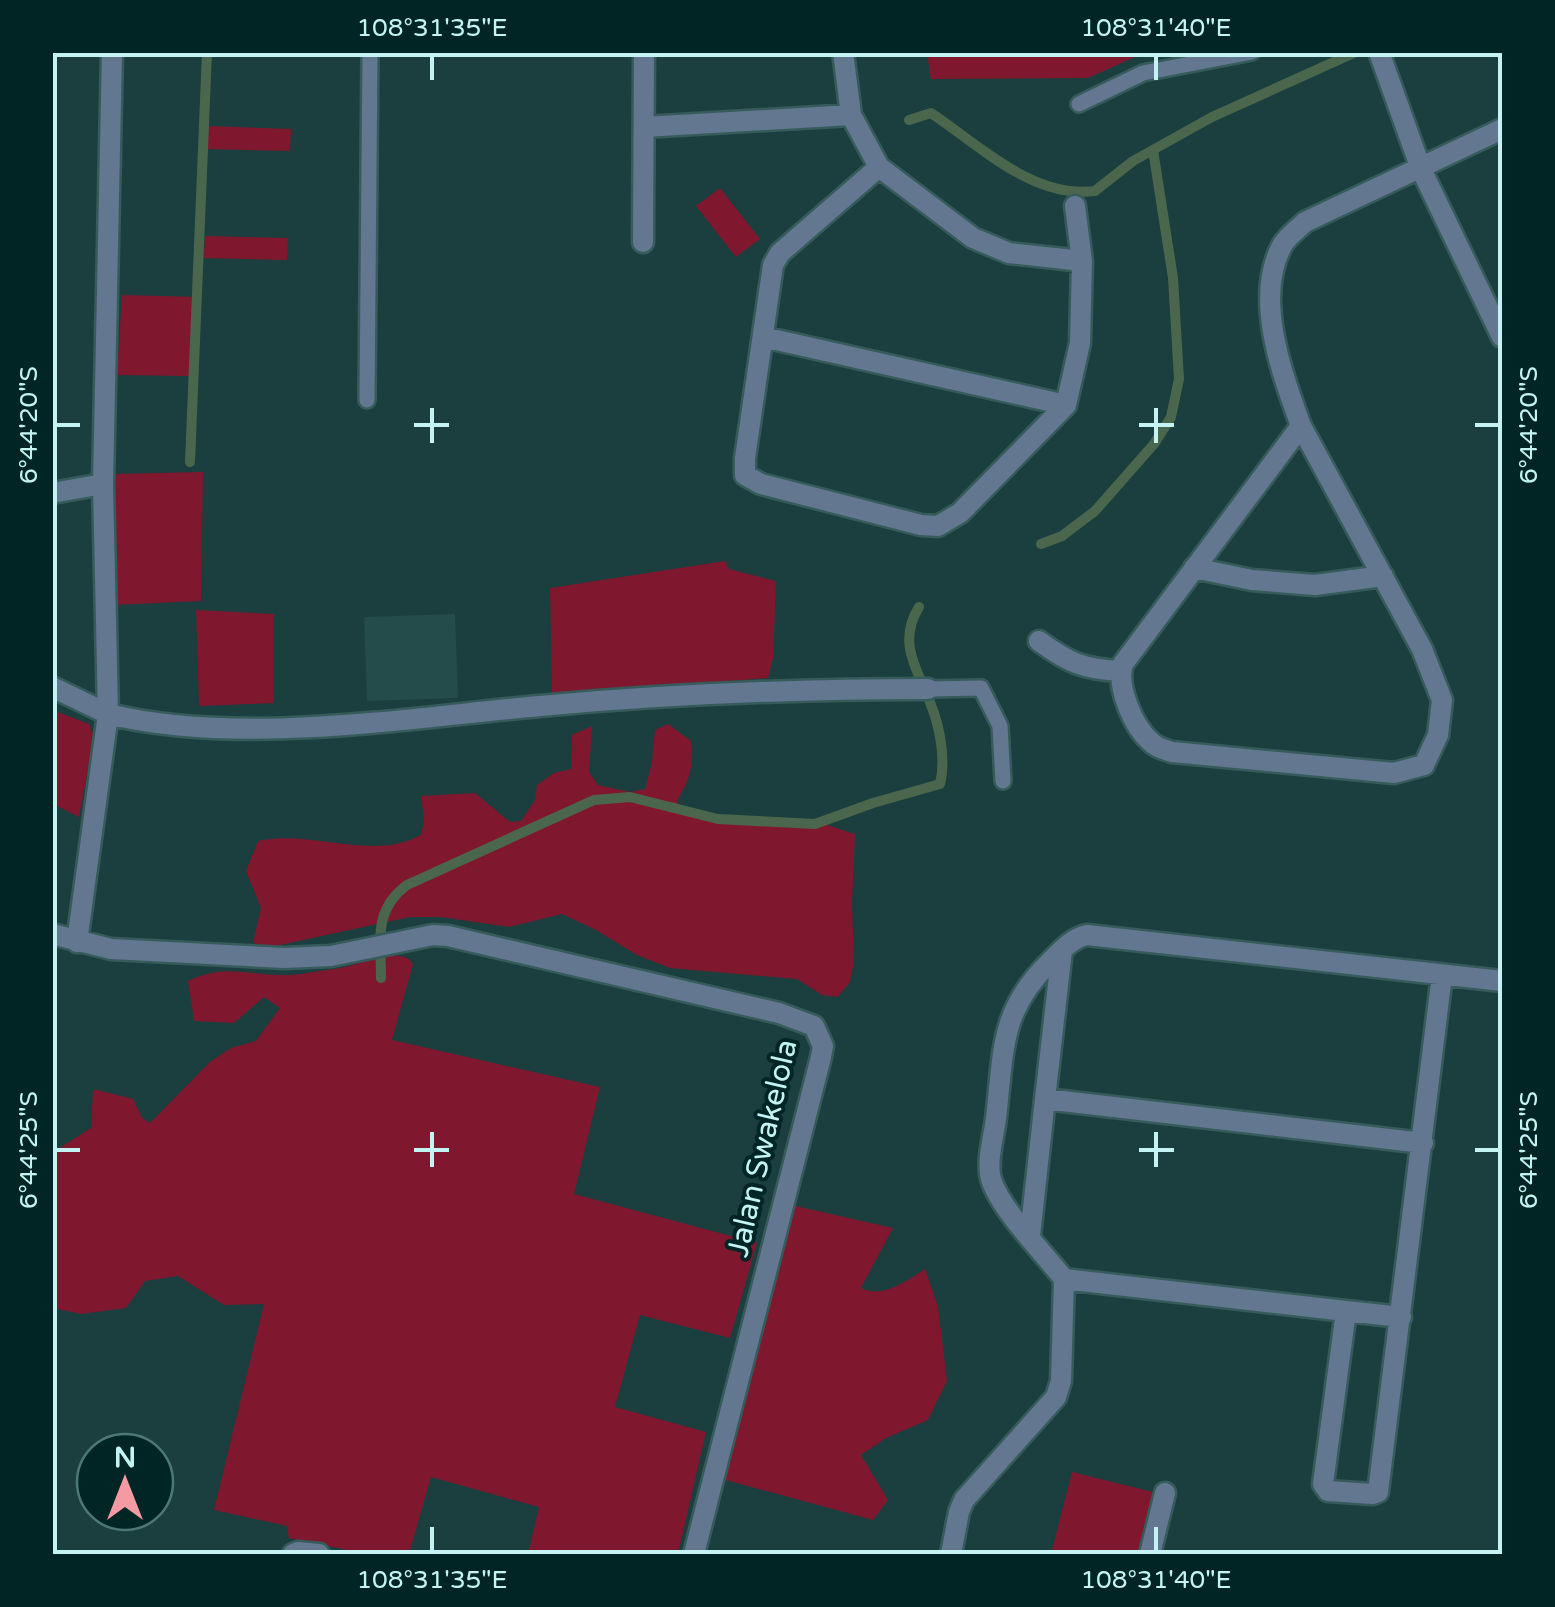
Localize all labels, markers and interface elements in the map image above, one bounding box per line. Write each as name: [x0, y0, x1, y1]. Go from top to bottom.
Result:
text: 108°31'35"E: [356, 13, 508, 43]
text: 108°31'40"E: [1080, 13, 1232, 43]
text: 6°44'20"S: [14, 366, 44, 484]
text: 6°44'20"S: [1514, 366, 1544, 484]
street label: Jalan Swakelola: [719, 1036, 806, 1261]
text: 6°44'25"S: [14, 1091, 44, 1209]
text: 6°44'25"S: [1514, 1091, 1544, 1209]
north arrow: [75, 1432, 175, 1532]
text: N: [114, 1441, 136, 1475]
text: 108°31'35"E: [356, 1565, 508, 1595]
text: 108°31'40"E: [1080, 1565, 1232, 1595]

